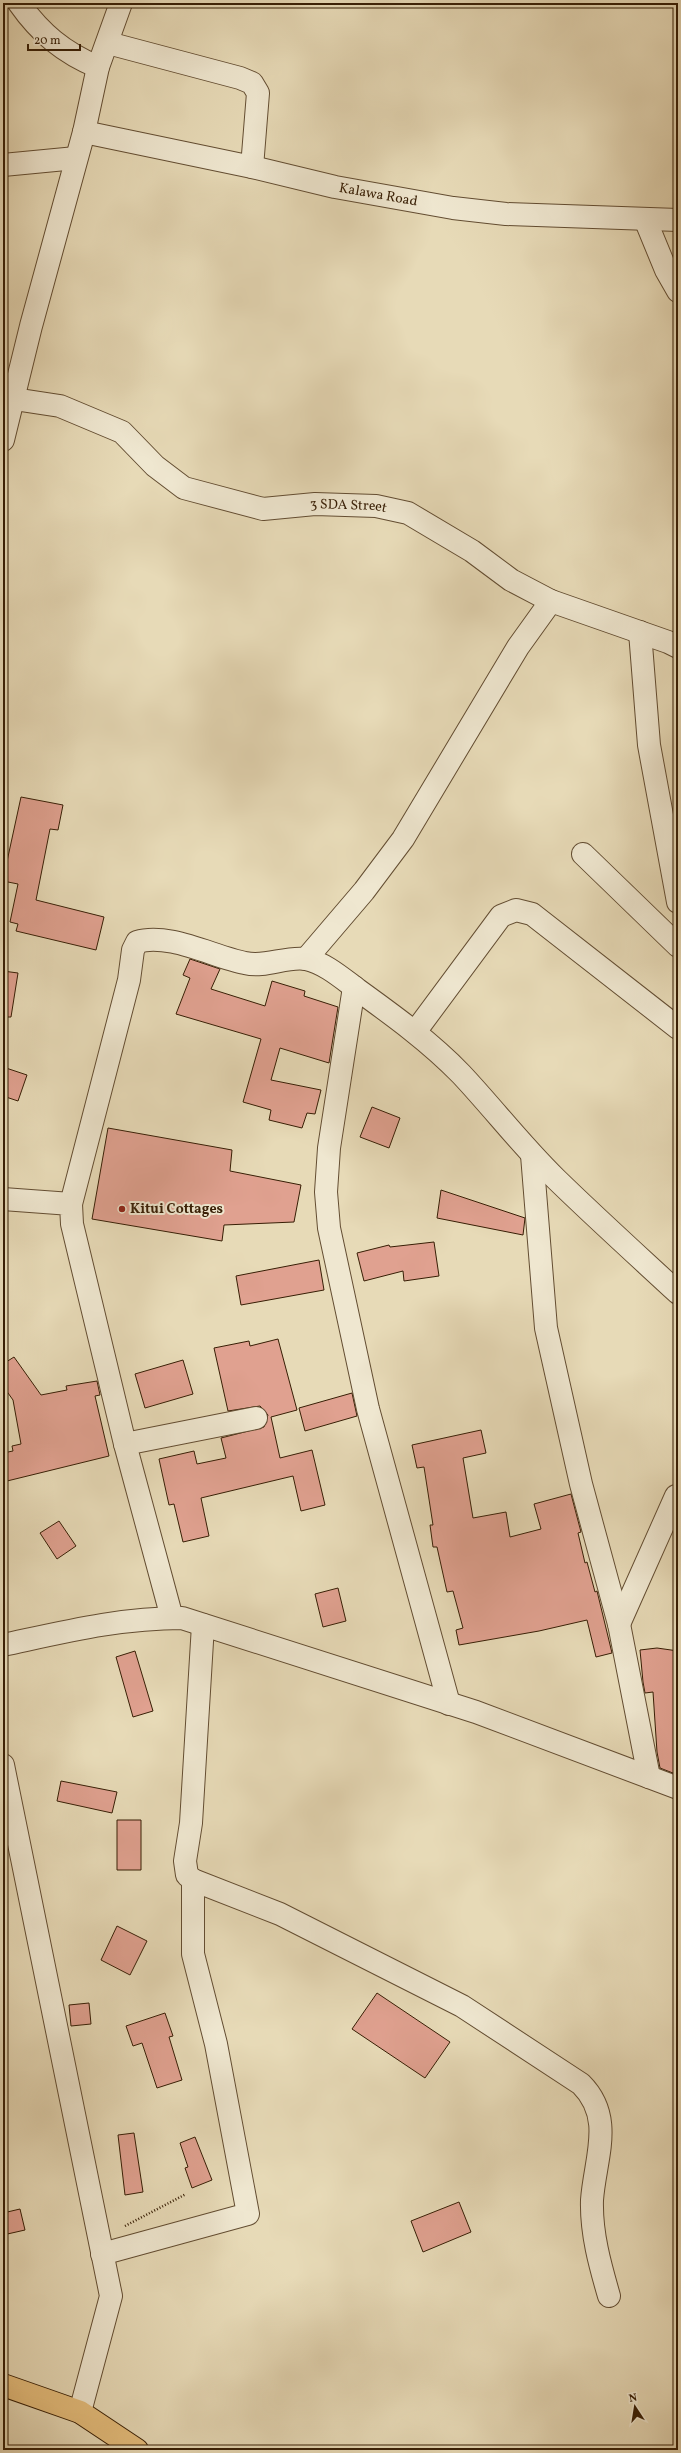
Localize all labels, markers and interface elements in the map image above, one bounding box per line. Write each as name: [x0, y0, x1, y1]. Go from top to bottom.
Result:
scale bar: [28, 26, 80, 52]
text: 20 m: [34, 33, 61, 49]
street label: Kalawa Road: [338, 178, 419, 211]
street label: 3 SDA Street: [309, 494, 389, 518]
place label: Kitui Cottages: [130, 1200, 223, 1219]
marker: Kitui Cottages: [117, 1204, 127, 1214]
north arrow: [615, 2387, 655, 2427]
text: N: [628, 2391, 639, 2407]

